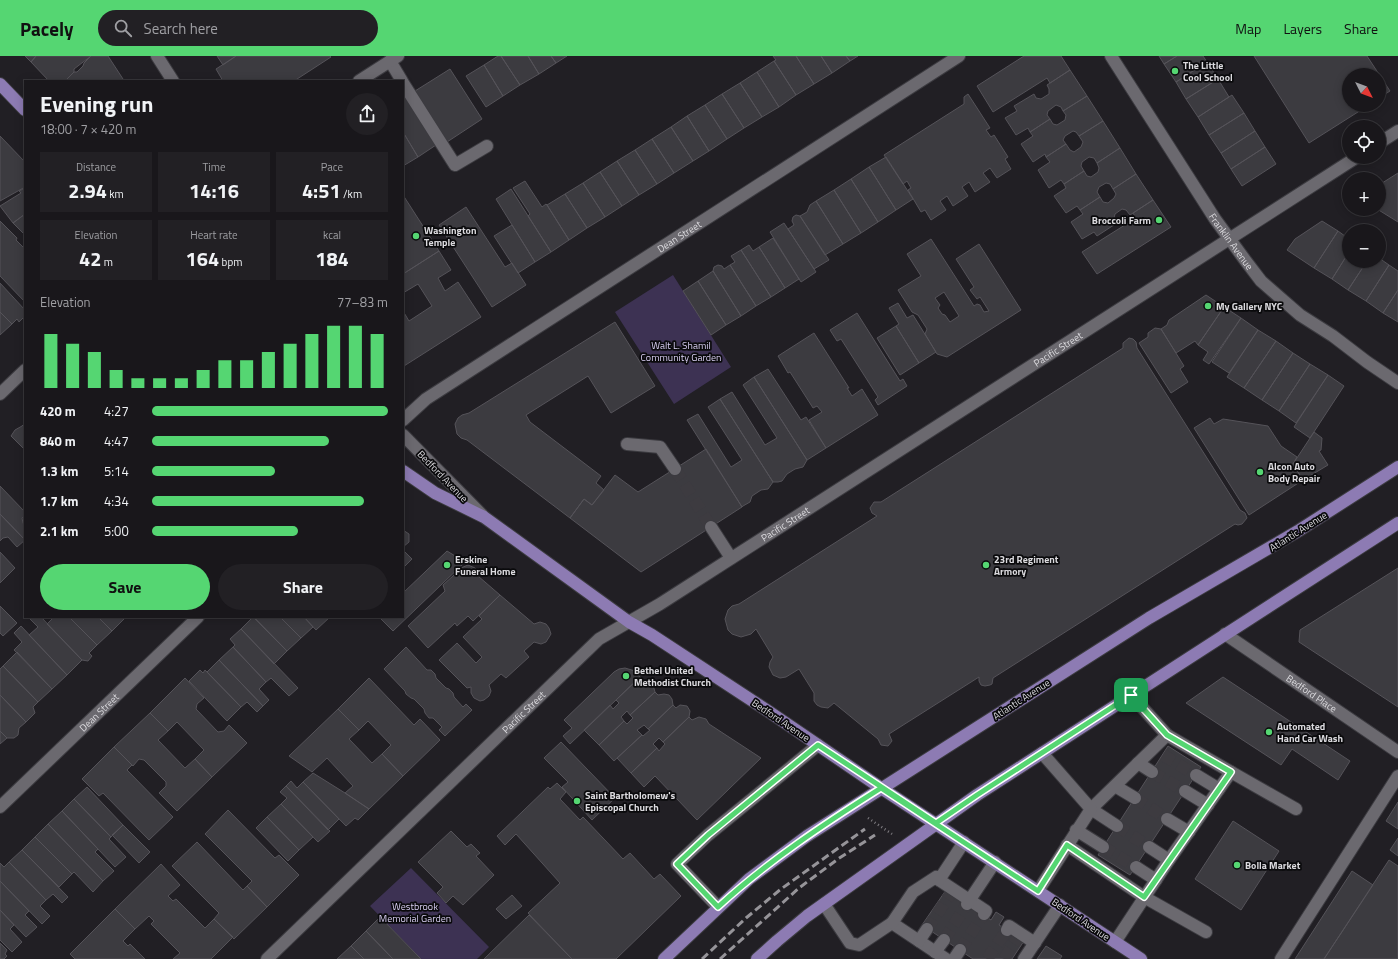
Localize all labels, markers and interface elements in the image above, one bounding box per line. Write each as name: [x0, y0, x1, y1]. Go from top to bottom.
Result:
search box: [98, 10, 378, 46]
text: Pacely: [20, 14, 74, 43]
icon: search: [112, 17, 134, 39]
text: Search here: [144, 17, 218, 40]
text: Map: [1235, 18, 1261, 39]
text: Layers: [1283, 18, 1322, 39]
text: Share: [1344, 18, 1378, 39]
place label: The Little Cool School: [1183, 58, 1233, 85]
marker: The Little Cool School: [1170, 66, 1180, 76]
north arrow: [1342, 68, 1386, 112]
map controls: [1342, 68, 1386, 268]
text: Evening run: [40, 87, 153, 121]
button: share: [346, 93, 388, 135]
text: 18:00 · 7 × 420 m: [40, 119, 136, 139]
button: locate: [1342, 120, 1386, 164]
text: Distance: [76, 159, 116, 175]
text: Time: [203, 159, 225, 175]
text: Pace: [321, 159, 343, 175]
button: +: [1342, 172, 1386, 216]
text: 2.94: [68, 175, 107, 206]
text: 14:16: [189, 175, 239, 206]
text: 4:51: [302, 175, 341, 206]
text: km: [107, 186, 124, 202]
text: /km: [341, 186, 362, 202]
street label: Franklin Avenue: [1205, 210, 1257, 273]
place label: Broccoli Farm: [1092, 213, 1151, 228]
marker: Broccoli Farm: [1154, 215, 1164, 225]
street label: Dean Street: [654, 217, 705, 256]
place label: Washington Temple: [424, 223, 476, 250]
button: −: [1342, 224, 1386, 268]
text: Elevation: [75, 227, 117, 243]
text: Heart rate: [190, 227, 238, 243]
text: kcal: [323, 227, 341, 243]
marker: Washington Temple: [411, 231, 421, 241]
text: 42: [79, 243, 101, 274]
text: 164: [186, 243, 219, 274]
text: 184: [315, 243, 349, 274]
text: m: [101, 254, 113, 270]
text: bpm: [219, 254, 242, 270]
text: Elevation: [40, 292, 91, 312]
text: 77–83 m: [337, 292, 388, 312]
place label: My Gallery NYC: [1216, 299, 1283, 314]
marker: My Gallery NYC: [1203, 301, 1213, 311]
street label: Pacific Street: [1031, 328, 1086, 371]
park label: Walt L. Shamil Community Garden: [641, 338, 721, 365]
text: 420 m: [40, 401, 76, 421]
text: 4:27: [104, 401, 129, 421]
text: 840 m: [40, 431, 76, 451]
text: 4:47: [104, 431, 129, 451]
street label: Bedford Avenue: [414, 447, 471, 506]
place label: Alcon Auto Body Repair: [1268, 459, 1320, 486]
text: 1.3 km: [40, 461, 78, 481]
text: 5:14: [104, 461, 129, 481]
marker: Alcon Auto Body Repair: [1255, 467, 1265, 477]
text: 1.7 km: [40, 491, 78, 511]
text: 4:34: [104, 491, 129, 511]
street label: Pacific Street: [758, 503, 813, 545]
street label: Atlantic Avenue: [1267, 508, 1330, 555]
text: 2.1 km: [40, 521, 78, 541]
text: 5:00: [104, 521, 129, 541]
place label: Erskine Funeral Home: [455, 552, 516, 579]
place label: 23rd Regiment Armory: [994, 552, 1059, 579]
marker: Erskine Funeral Home: [442, 560, 452, 570]
marker: 23rd Regiment Armory: [981, 560, 991, 570]
button: Save: [40, 564, 210, 610]
button: Share: [218, 564, 388, 610]
place label: Bethel United Methodist Church: [634, 663, 711, 690]
marker: Bethel United Methodist Church: [621, 671, 631, 681]
street label: Bedford Place: [1283, 671, 1340, 716]
street label: Atlantic Avenue: [990, 675, 1053, 724]
pin: [1114, 678, 1148, 712]
icon: arrive: [1120, 684, 1142, 706]
street label: Pacific Street: [499, 687, 549, 737]
street label: Dean Street: [76, 689, 123, 735]
street label: Bedford Avenue: [749, 695, 813, 745]
place label: Automated Hand Car Wash: [1277, 719, 1343, 746]
marker: Automated Hand Car Wash: [1264, 727, 1274, 737]
place label: Saint Bartholomew's Episcopal Church: [585, 788, 676, 815]
marker: Saint Bartholomew's Episcopal Church: [572, 796, 582, 806]
place label: Bolla Market: [1245, 858, 1301, 873]
marker: Bolla Market: [1232, 860, 1242, 870]
street label: Bedford Avenue: [1049, 894, 1113, 944]
park label: Westbrook Memorial Garden: [379, 899, 451, 926]

